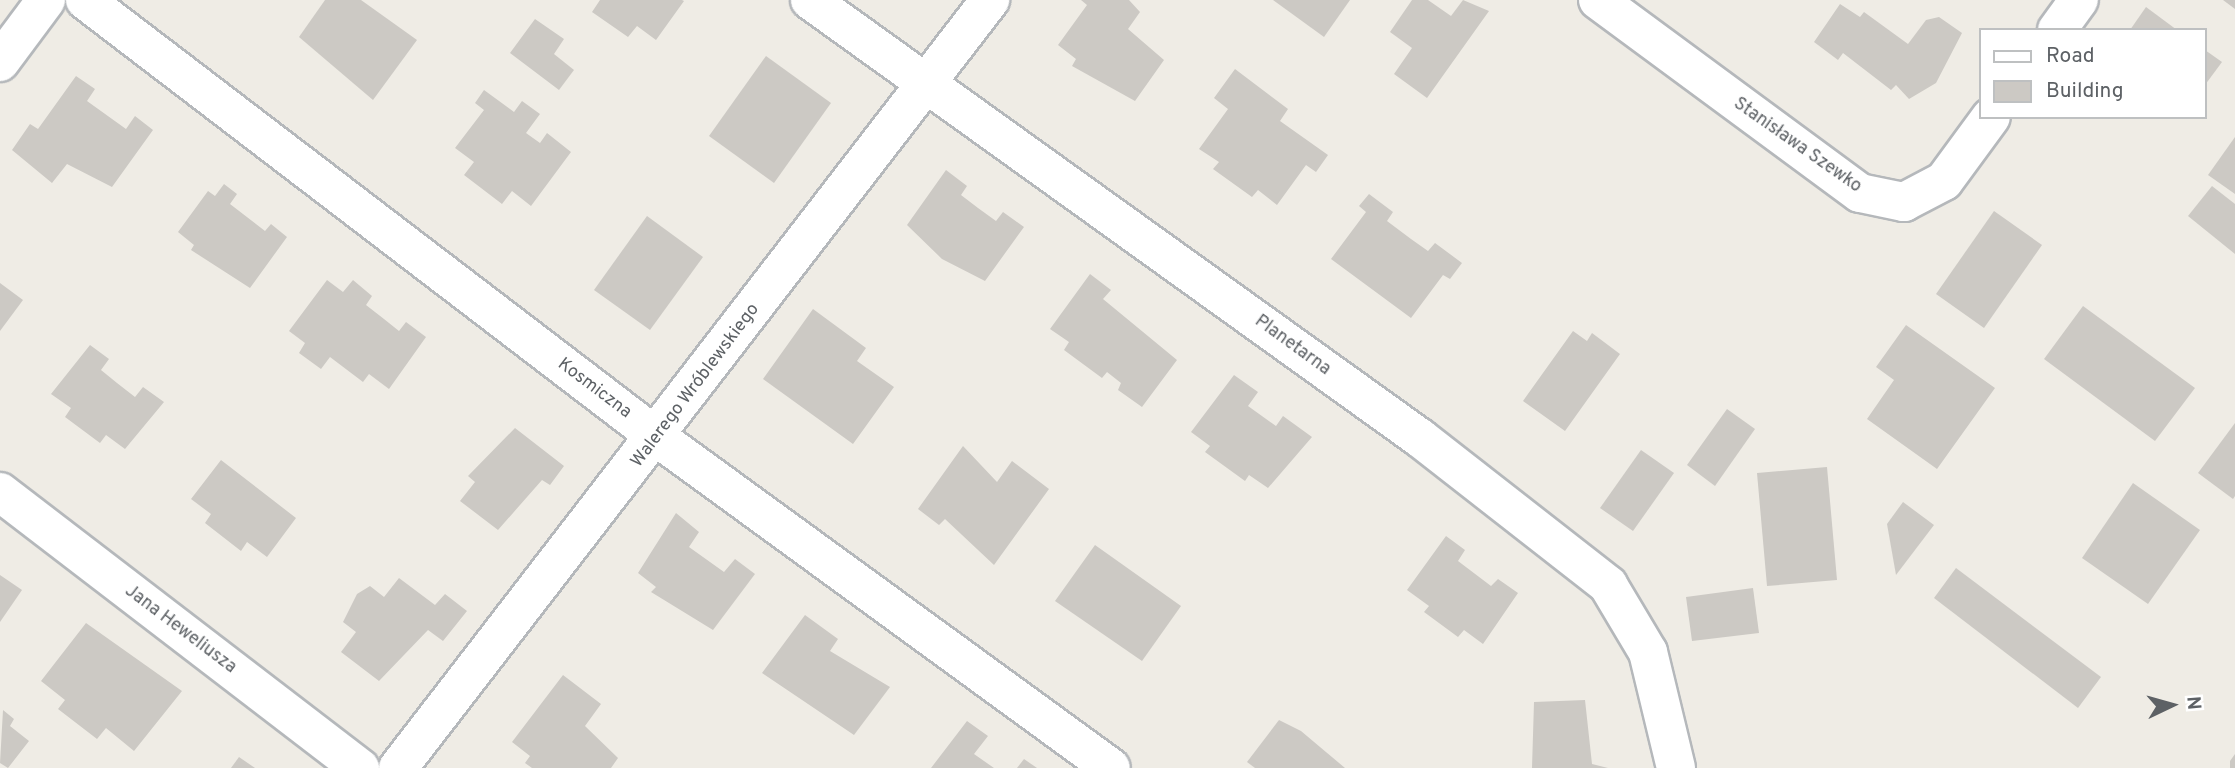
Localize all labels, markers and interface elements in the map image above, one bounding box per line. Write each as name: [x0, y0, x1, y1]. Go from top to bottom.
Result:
legend: [1980, 28, 2207, 119]
text: Road: [2046, 43, 2095, 70]
text: Building: [2046, 78, 2124, 105]
street label: Stanisława Szewko: [1729, 94, 1865, 198]
street label: Walerego Wróblewskiego: [627, 300, 765, 472]
street label: Planetarna: [1250, 311, 1334, 381]
street label: Kosmiczna: [553, 354, 635, 424]
street label: Jana Heweliusza: [120, 581, 240, 679]
north arrow: [2137, 670, 2207, 740]
text: N: [2180, 695, 2205, 711]

